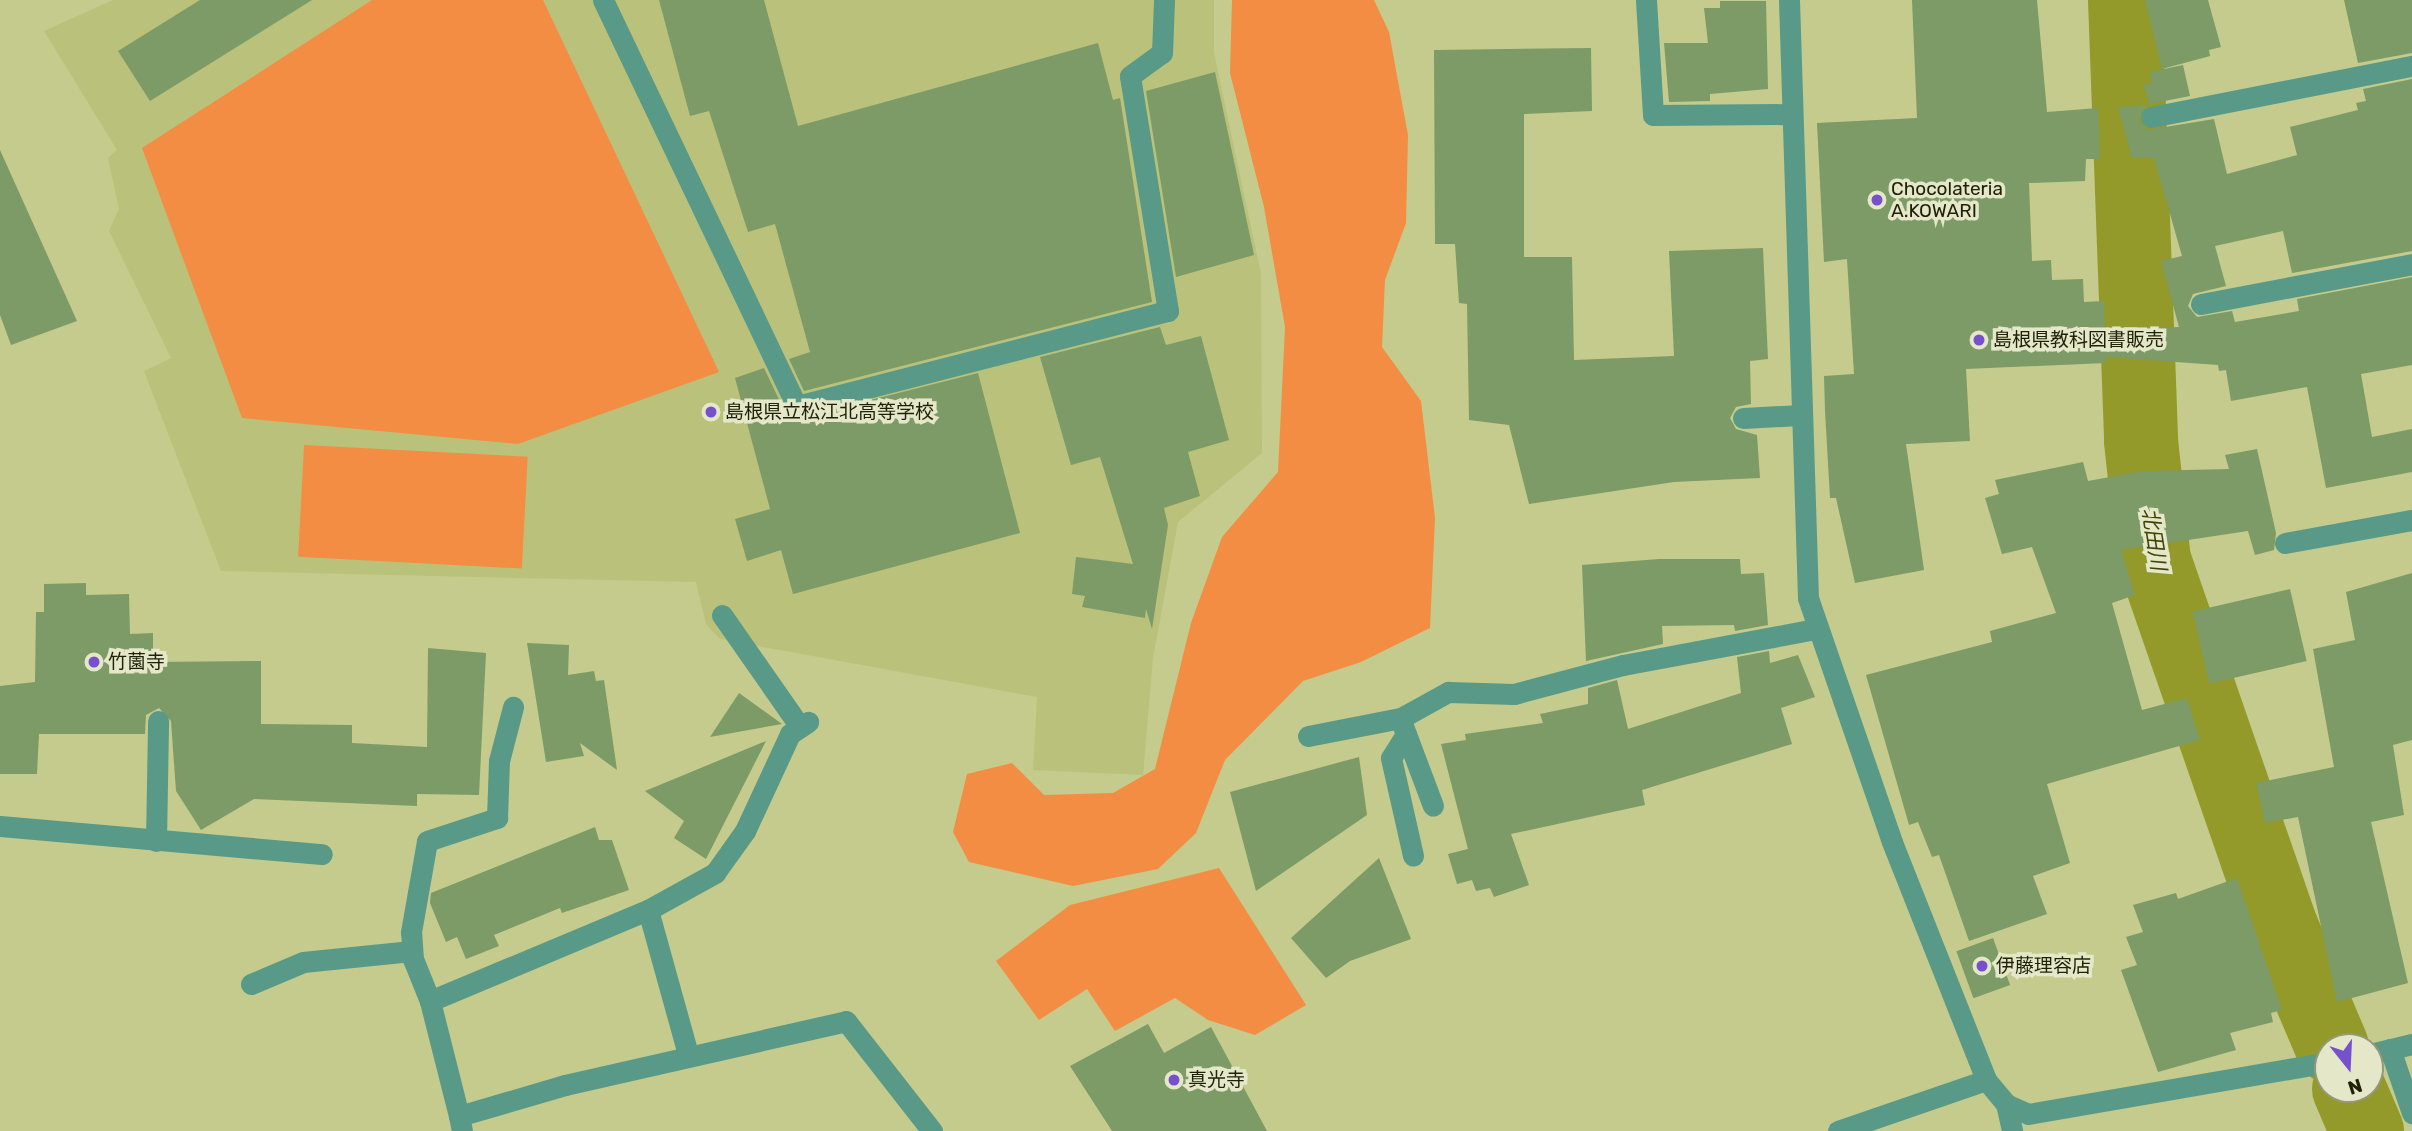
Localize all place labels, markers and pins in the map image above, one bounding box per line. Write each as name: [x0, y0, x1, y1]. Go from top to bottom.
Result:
place label: Chocolateria A.KOWARI: [1891, 178, 2003, 222]
marker: Chocolateria A.KOWARI: [1869, 192, 1885, 208]
place label: 島根県教科図書販売: [1993, 329, 2164, 351]
marker: 島根県教科図書販売: [1971, 332, 1987, 348]
place label: 島根県立松江北高等学校: [725, 401, 934, 423]
marker: 島根県立松江北高等学校: [703, 404, 719, 420]
place label: 竹薗寺: [108, 651, 165, 673]
marker: 竹薗寺: [86, 654, 102, 670]
place label: 伊藤理容店: [1996, 955, 2091, 977]
marker: 伊藤理容店: [1974, 958, 1990, 974]
place label: 真光寺: [1188, 1069, 1245, 1091]
marker: 真光寺: [1166, 1072, 1182, 1088]

